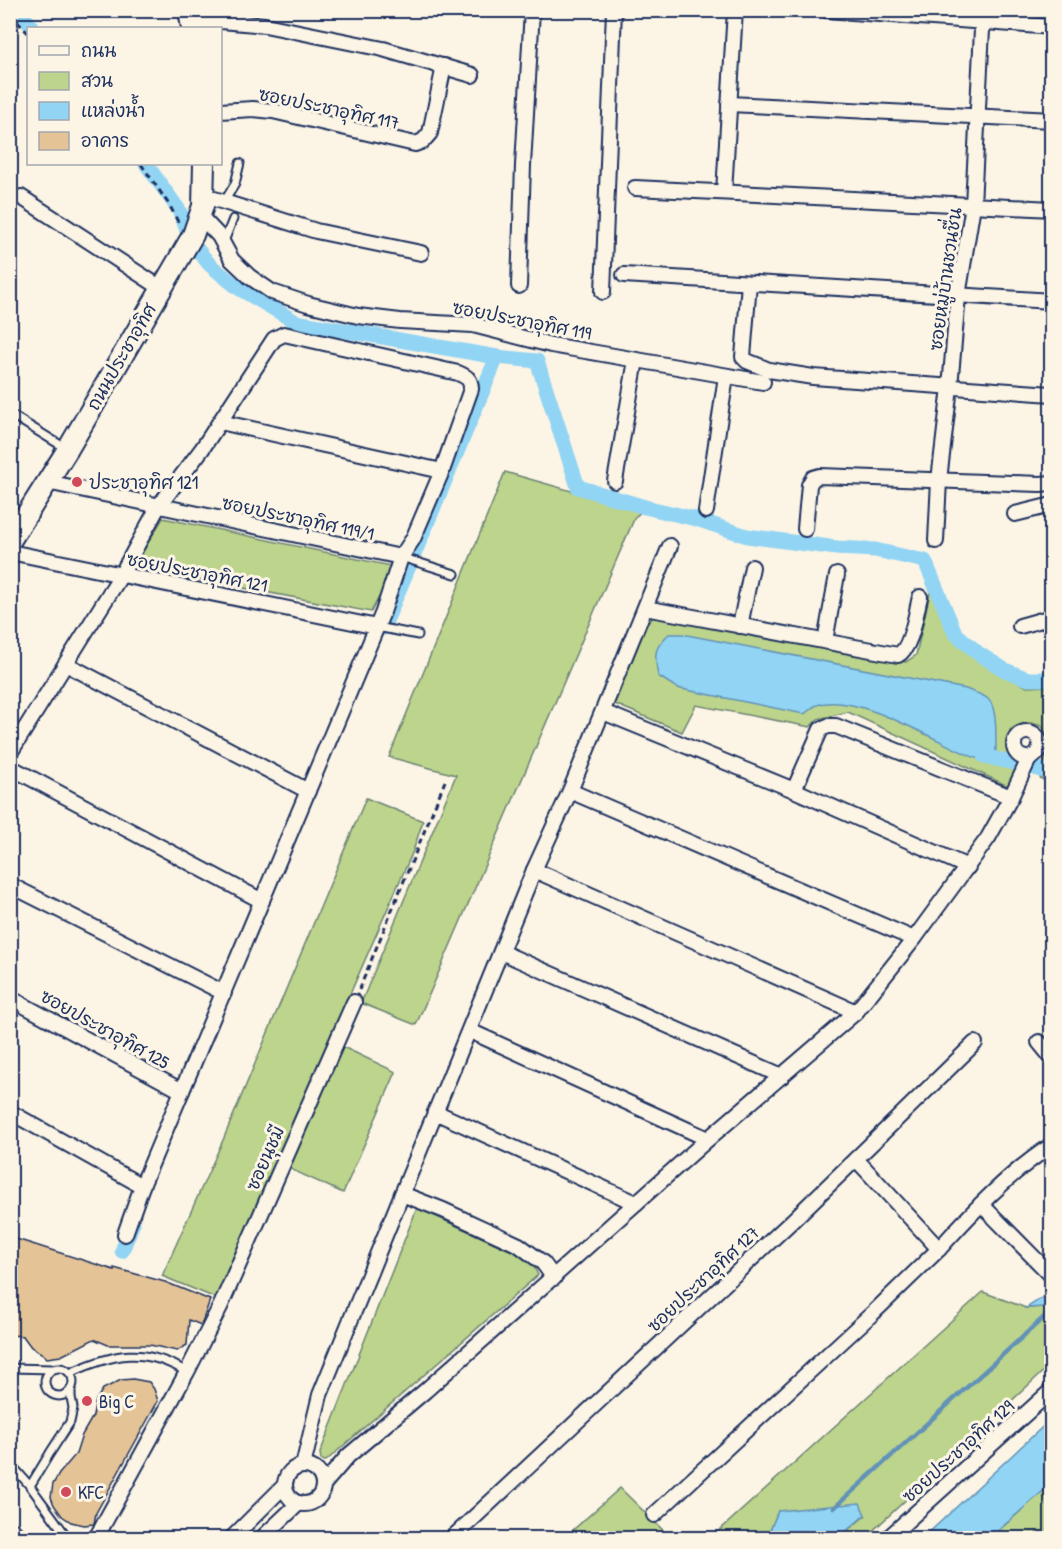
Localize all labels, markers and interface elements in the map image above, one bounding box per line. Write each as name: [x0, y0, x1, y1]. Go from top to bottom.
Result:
legend: [27, 27, 222, 165]
text: ถนน: [81, 38, 116, 63]
text: สวน: [81, 68, 113, 93]
street label: ซอยประชาอุทิศ 117: [256, 81, 402, 137]
text: แหล่งน้ำ: [81, 94, 145, 123]
text: อาคาร: [81, 128, 129, 153]
street label: ซอยหมู่บ้านชวนชื่น: [918, 205, 969, 353]
street label: ซอยประชาอุทิศ 119: [450, 294, 594, 348]
street label: ถนนประชาอุทิศ: [80, 298, 164, 416]
place label: ประชาอุทิศ 121: [89, 470, 198, 497]
marker: ประชาอุทิศ 121: [70, 475, 84, 489]
street label: ซอยประชาอุทิศ 119/1: [219, 490, 376, 548]
street label: ซอยประชาอุทิศ 121: [124, 546, 269, 600]
street label: ซอยประชาอุทิศ 125: [35, 983, 174, 1077]
street label: ซอยนุชมี: [240, 1122, 292, 1195]
street label: ซอยประชาอุทิศ 127: [641, 1220, 766, 1339]
place label: Big C: [99, 1389, 134, 1414]
marker: Big C: [80, 1394, 94, 1408]
street label: ซอยประชาอุทิศ 129: [897, 1394, 1021, 1510]
place label: KFC: [78, 1480, 104, 1505]
marker: KFC: [59, 1485, 73, 1499]

